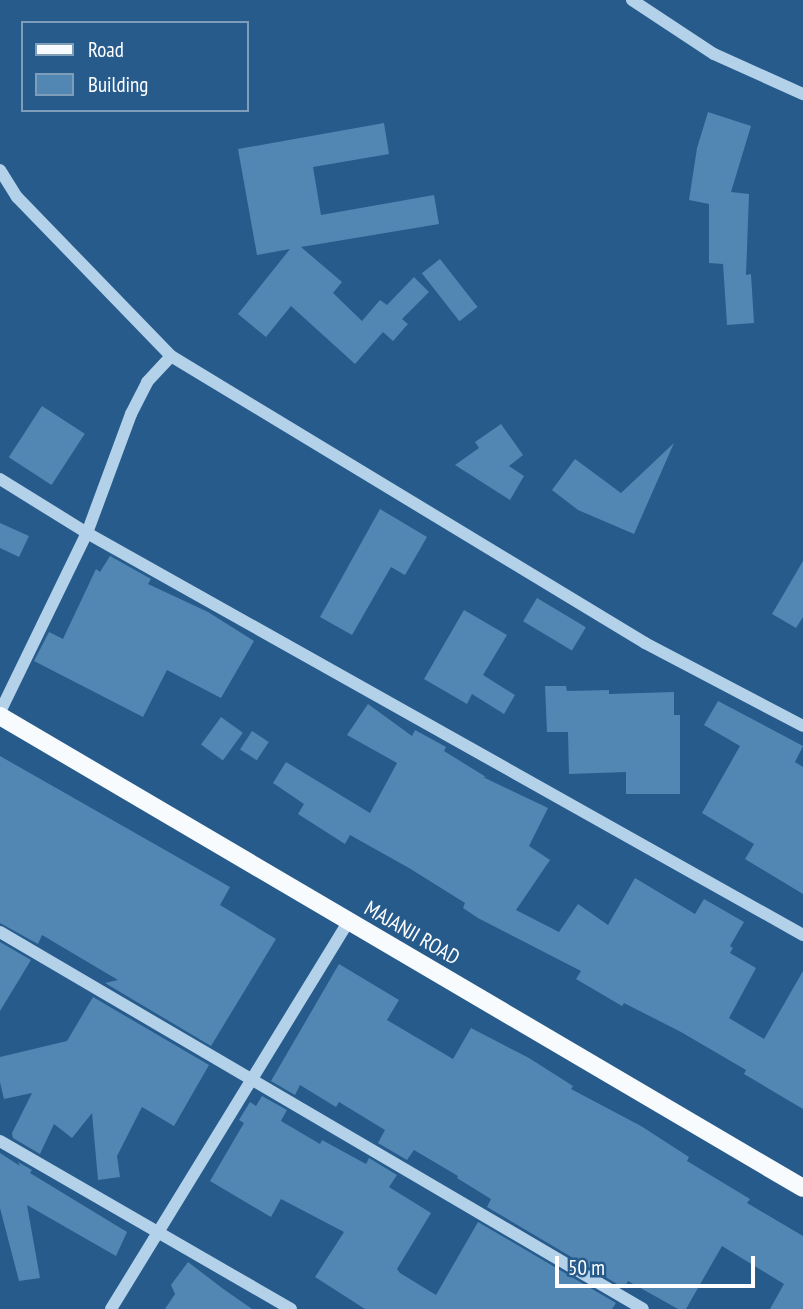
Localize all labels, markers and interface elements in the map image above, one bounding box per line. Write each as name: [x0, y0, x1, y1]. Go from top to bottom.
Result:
legend: [21, 21, 248, 112]
text: Road: [88, 36, 124, 63]
text: Building: [88, 71, 148, 98]
street label: MAJANJI ROAD: [360, 896, 464, 970]
scale bar: [558, 1242, 758, 1286]
text: 50 m: [568, 1254, 605, 1281]

